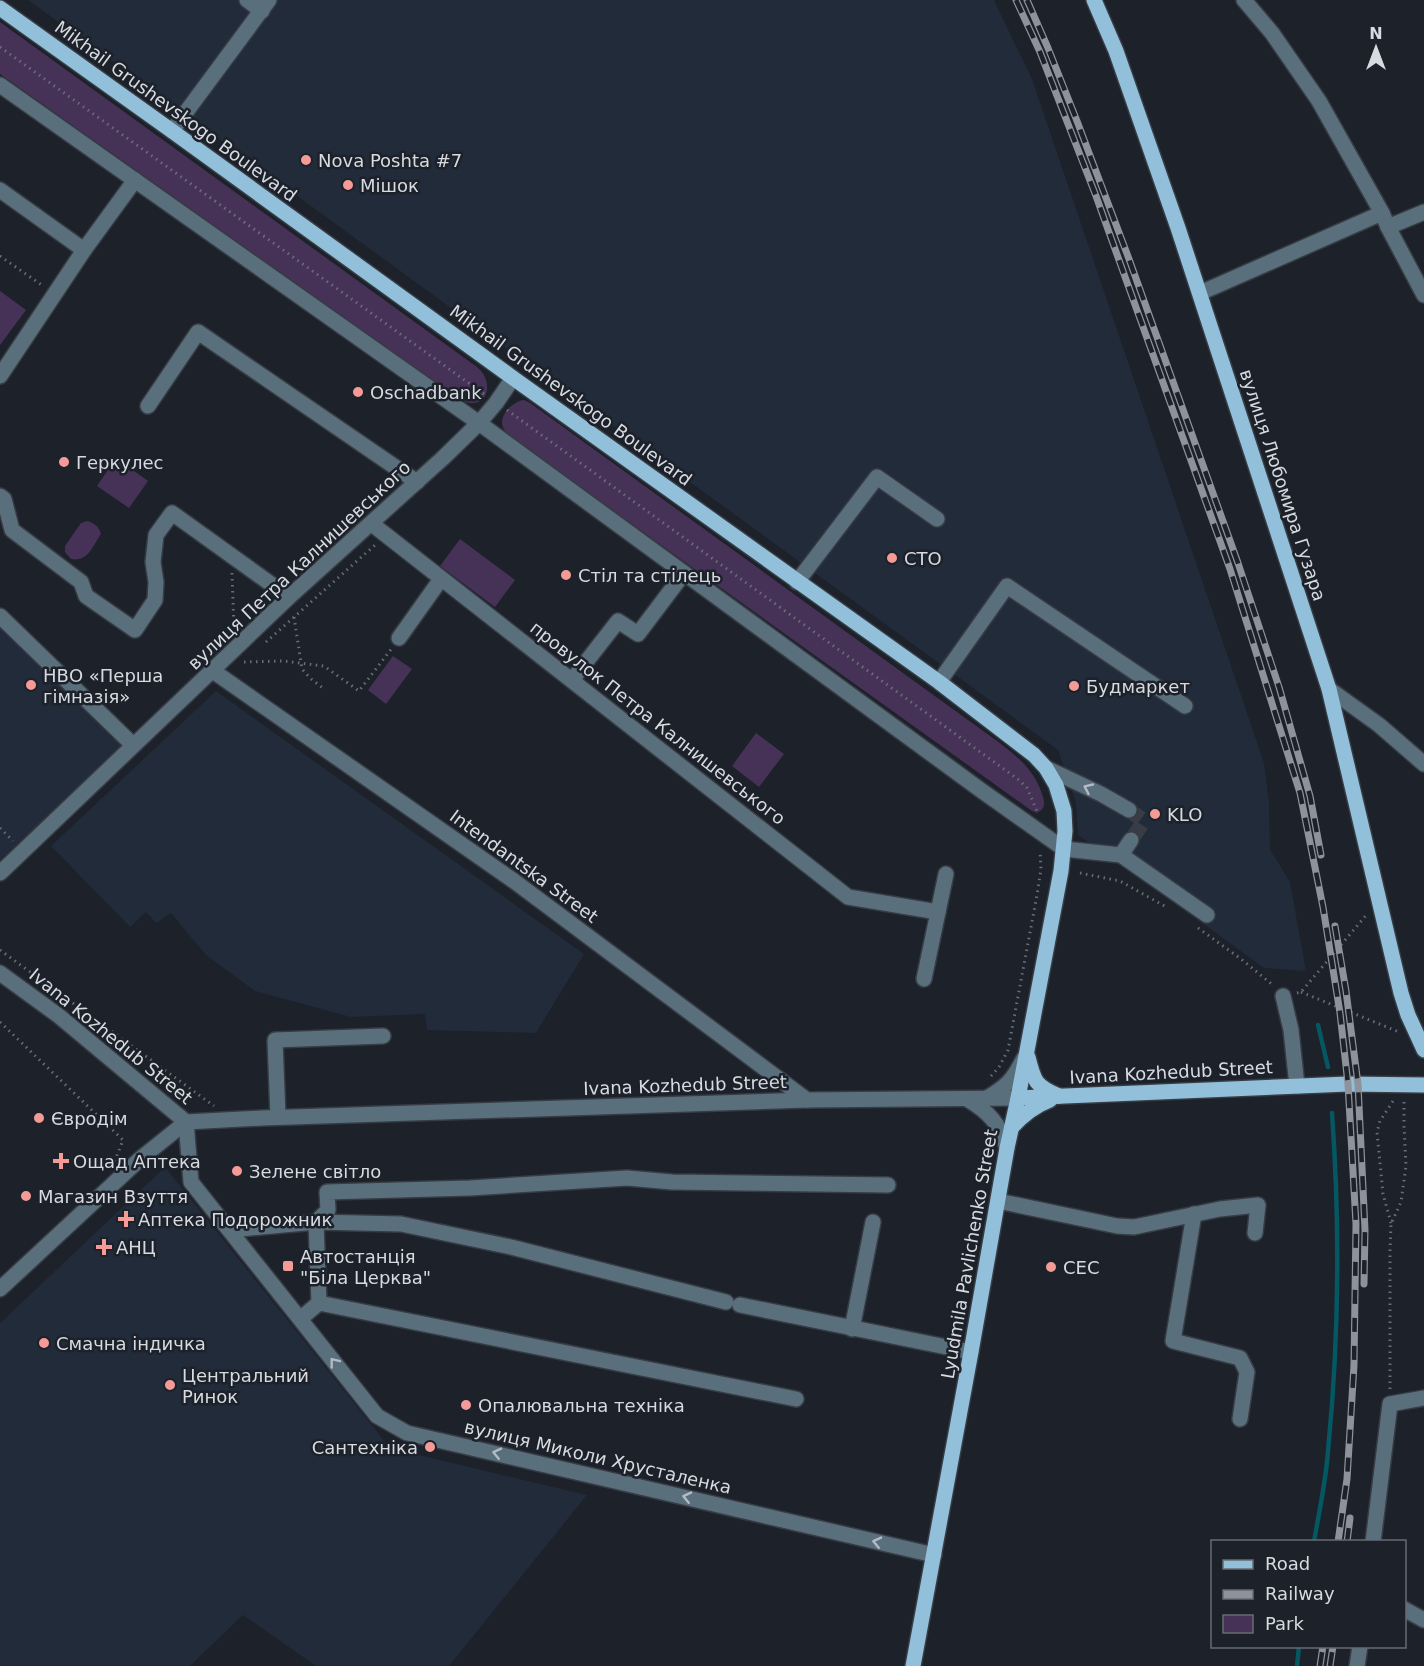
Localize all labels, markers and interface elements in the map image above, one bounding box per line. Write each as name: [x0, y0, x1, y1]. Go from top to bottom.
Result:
street label: Mikhail Grushevskogo Boulevard: [51, 16, 301, 206]
north arrow: [1346, 18, 1406, 78]
text: N: [1369, 24, 1383, 43]
place label: Nova Poshta #7: [318, 150, 462, 171]
marker: Nova Poshta #7: [299, 153, 313, 167]
place label: Мішок: [360, 175, 419, 196]
marker: Мішок: [341, 178, 355, 192]
street label: Mikhail Grushevskogo Boulevard: [446, 300, 696, 490]
street label: вулиця Любомира Гузара: [1236, 367, 1330, 603]
place label: Oschadbank: [370, 382, 482, 403]
marker: Oschadbank: [351, 385, 365, 399]
place label: Геркулес: [76, 452, 163, 473]
marker: Геркулес: [57, 455, 71, 469]
street label: вулиця Петра Калнишевського: [183, 456, 415, 674]
place label: СТО: [904, 548, 942, 569]
marker: СТО: [885, 551, 899, 565]
place label: Стіл та стілець: [578, 565, 721, 586]
marker: Стіл та стілець: [559, 568, 573, 582]
street label: провулок Петра Калнишевського: [526, 617, 790, 829]
place label: НВО «Перша гімназія»: [43, 665, 163, 707]
place label: Будмаркет: [1086, 676, 1190, 697]
marker: НВО «Перша гімназія»: [24, 678, 38, 692]
marker: Будмаркет: [1067, 679, 1081, 693]
one-way arrow: [1084, 783, 1095, 795]
place label: KLO: [1167, 804, 1202, 825]
street label: Intendantska Street: [446, 805, 602, 927]
marker: KLO: [1148, 807, 1162, 821]
street label: Ivana Kozhedub Street: [25, 964, 197, 1108]
street label: Ivana Kozhedub Street: [1069, 1056, 1273, 1088]
street label: Ivana Kozhedub Street: [583, 1071, 787, 1099]
place label: Євродім: [51, 1108, 128, 1129]
marker: Євродім: [32, 1111, 46, 1125]
street label: Lyudmila Pavlichenko Street: [937, 1128, 1001, 1380]
place label: Ощад Аптека: [73, 1151, 201, 1172]
marker: Ощад Аптека: [54, 1154, 68, 1168]
place label: Зелене світло: [249, 1161, 381, 1182]
marker: Зелене світло: [230, 1164, 244, 1178]
place label: Магазин Взуття: [38, 1186, 188, 1207]
marker: Магазин Взуття: [19, 1189, 33, 1203]
place label: Аптека Подорожник: [138, 1209, 332, 1230]
marker: Аптека Подорожник: [119, 1212, 133, 1226]
place label: АНЦ: [116, 1237, 156, 1258]
marker: АНЦ: [97, 1240, 111, 1254]
place label: Автостанція "Біла Церква": [300, 1246, 431, 1288]
place label: СЕС: [1063, 1257, 1100, 1278]
marker: Автостанція "Біла Церква": [281, 1259, 295, 1273]
marker: СЕС: [1044, 1260, 1058, 1274]
place label: Смачна індичка: [56, 1333, 206, 1354]
marker: Смачна індичка: [37, 1336, 51, 1350]
one-way arrow: [331, 1358, 342, 1369]
place label: Центральний Ринок: [182, 1365, 309, 1407]
marker: Центральний Ринок: [163, 1378, 177, 1392]
place label: Опалювальна техніка: [478, 1395, 685, 1416]
marker: Опалювальна техніка: [459, 1398, 473, 1412]
street label: вулиця Миколи Хрусталенка: [462, 1416, 734, 1498]
place label: Сантехніка: [312, 1437, 418, 1458]
marker: Сантехніка: [423, 1440, 437, 1454]
one-way arrow: [492, 1448, 502, 1461]
one-way arrow: [682, 1492, 692, 1505]
one-way arrow: [872, 1536, 882, 1549]
legend: [1211, 1540, 1406, 1648]
text: Road: [1265, 1553, 1310, 1574]
text: Railway: [1265, 1583, 1335, 1604]
text: Park: [1265, 1613, 1304, 1634]

